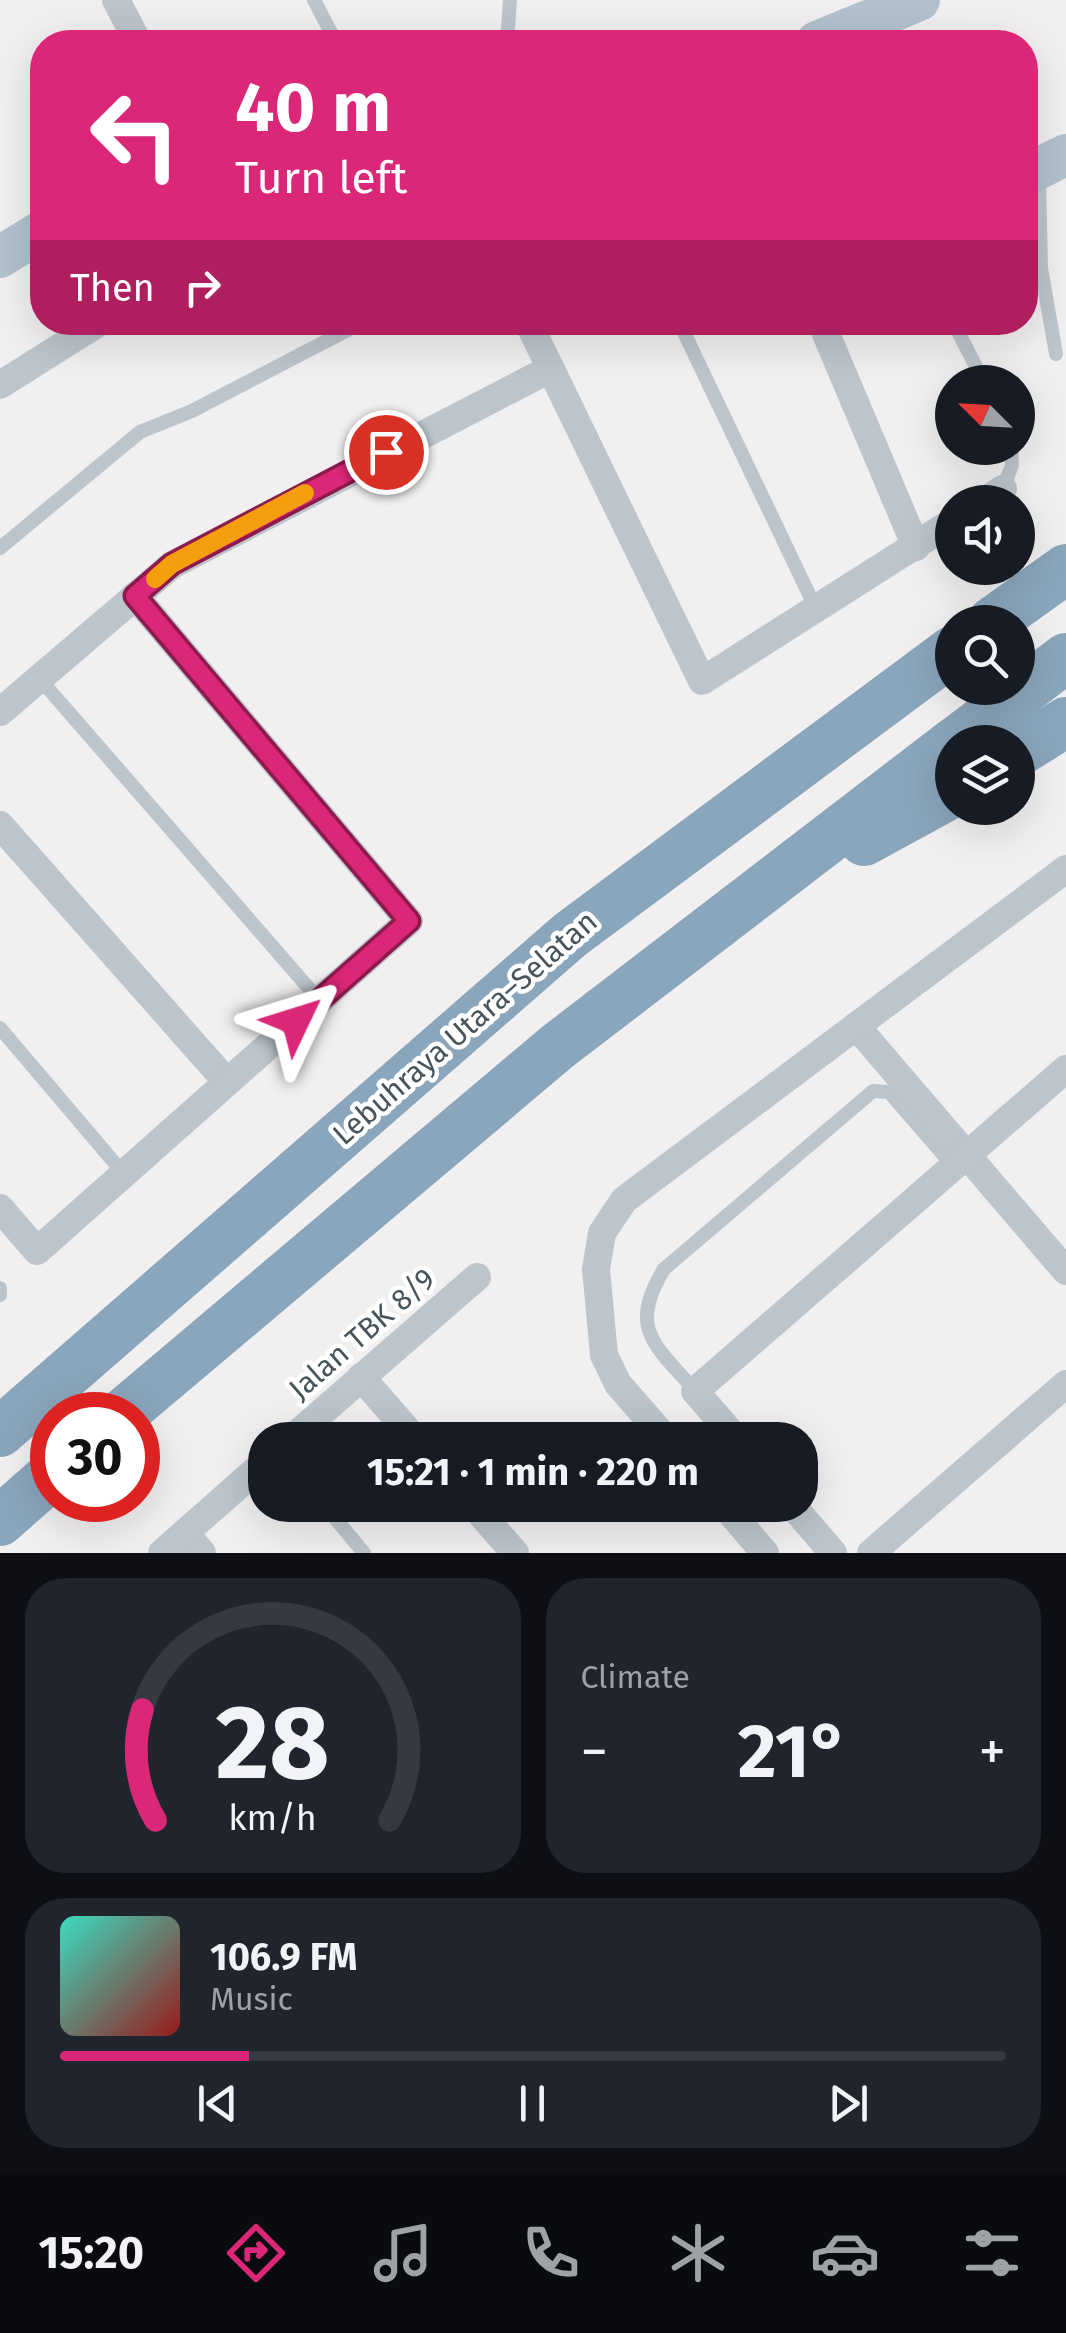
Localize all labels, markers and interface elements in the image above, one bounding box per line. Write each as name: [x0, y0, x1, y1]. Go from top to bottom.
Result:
text: 40 m: [235, 66, 391, 150]
icon: left: [70, 70, 200, 200]
text: Turn left: [235, 151, 407, 205]
icon: right: [175, 260, 230, 315]
text: Then: [70, 265, 155, 311]
north arrow: [935, 365, 1035, 465]
map controls: [935, 365, 1035, 825]
pin: [344, 410, 429, 495]
icon: arrive: [359, 425, 414, 480]
button: sound: [935, 485, 1035, 585]
button: search: [935, 605, 1035, 705]
button: layers: [935, 725, 1035, 825]
street label: Lebuhraya Utara–Selatan: [326, 903, 604, 1153]
position arrow: [244, 969, 348, 1073]
street label: Jalan TBK 8/9: [282, 1261, 442, 1407]
speed limit sign: 30: [30, 1392, 160, 1522]
text: 15:21 · 1 min · 220 m: [367, 1449, 699, 1495]
text: Climate: [581, 1658, 690, 1696]
text: 28: [216, 1681, 330, 1806]
text: 21°: [738, 1707, 849, 1797]
text: −: [581, 1719, 608, 1785]
text: +: [979, 1719, 1006, 1785]
text: km/h: [229, 1797, 317, 1839]
text: 106.9 FM: [210, 1934, 357, 1980]
text: Music: [210, 1980, 293, 2018]
icon: previous: [190, 2076, 245, 2131]
icon: pause: [505, 2076, 560, 2131]
icon: next: [821, 2076, 876, 2131]
icon: directions: [221, 2218, 291, 2288]
icon: music: [368, 2218, 438, 2288]
icon: phone: [516, 2218, 586, 2288]
icon: climate: [663, 2218, 733, 2288]
icon: car: [810, 2218, 880, 2288]
icon: filters: [957, 2218, 1027, 2288]
text: 15:20: [39, 2226, 144, 2280]

